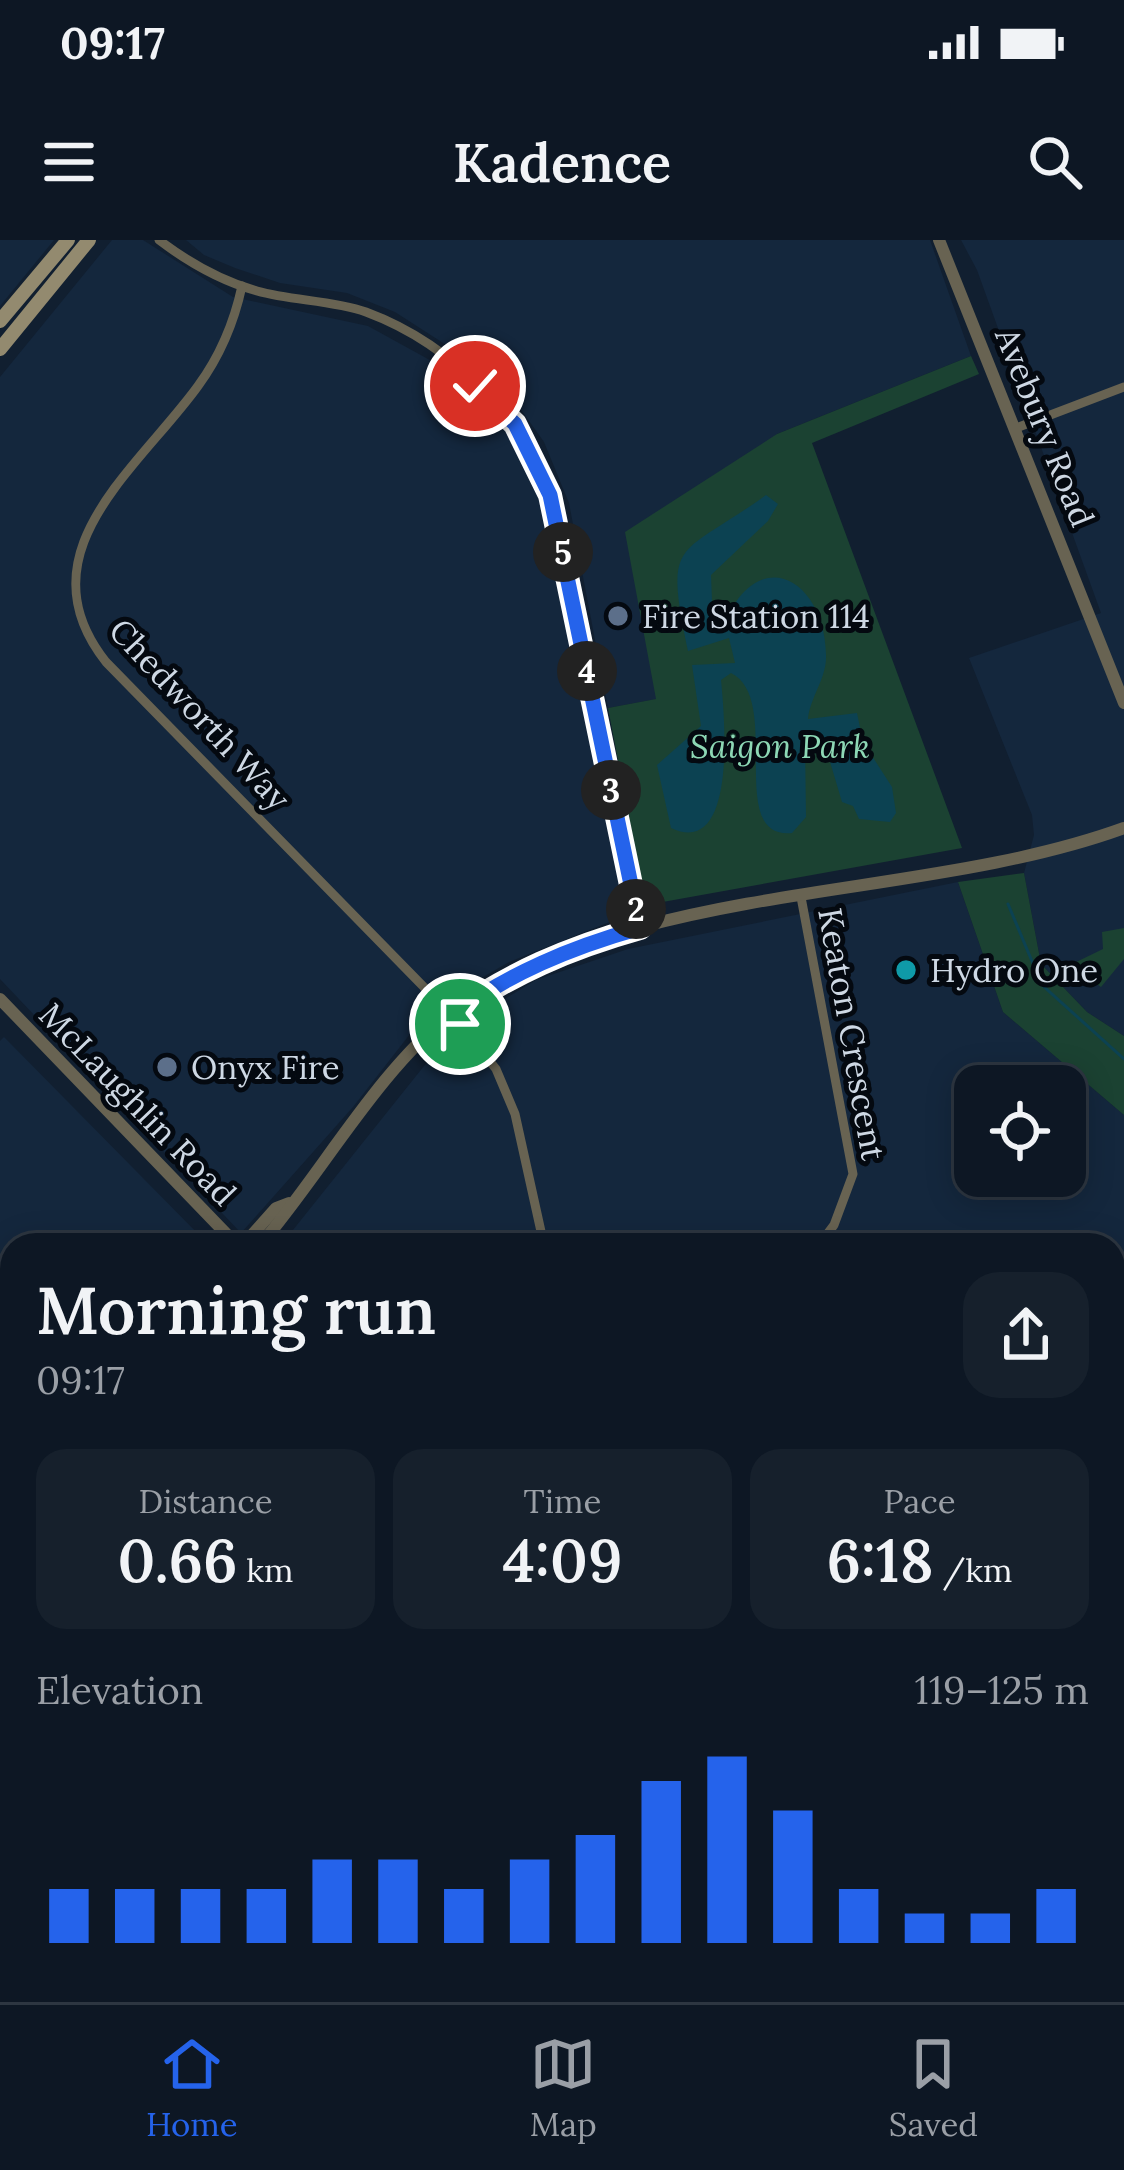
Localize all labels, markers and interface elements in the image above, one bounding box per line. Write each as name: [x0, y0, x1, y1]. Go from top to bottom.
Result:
text: 09:17: [60, 14, 165, 71]
text: Kadence: [453, 128, 671, 197]
icon: menu: [36, 129, 102, 195]
icon: search: [1022, 129, 1088, 195]
street label: Avebury Road: [986, 320, 1104, 533]
pin: [424, 335, 526, 437]
icon: check: [442, 353, 508, 419]
pin: 5: [533, 522, 593, 582]
text: 5: [554, 531, 572, 573]
place label: Fire Station 114: [642, 595, 870, 637]
marker: Fire Station 114: [605, 603, 631, 629]
street label: Chedworth Way: [100, 609, 300, 819]
pin: 4: [557, 641, 617, 701]
text: 4: [578, 650, 596, 692]
park label: Saigon Park: [690, 725, 870, 767]
pin: 3: [581, 760, 641, 820]
text: 3: [602, 769, 620, 811]
pin: 2: [606, 879, 666, 939]
text: 2: [627, 888, 645, 930]
street label: Keaton Crescent: [809, 905, 895, 1164]
place label: Hydro One: [930, 949, 1098, 991]
marker: Hydro One: [893, 957, 919, 983]
pin: [409, 973, 511, 1075]
icon: arrive: [427, 991, 493, 1057]
street label: McLaughlin Road: [31, 994, 245, 1214]
place label: Onyx Fire: [191, 1046, 340, 1088]
marker: Onyx Fire: [154, 1054, 180, 1080]
map controls: [954, 1065, 1086, 1197]
button: locate: [954, 1065, 1086, 1197]
text: Morning run: [36, 1268, 436, 1352]
button: share: [963, 1272, 1089, 1398]
text: 09:17: [36, 1355, 125, 1405]
text: Distance: [138, 1480, 273, 1522]
text: Time: [524, 1480, 601, 1522]
text: Pace: [883, 1480, 956, 1522]
text: 0.66: [118, 1522, 238, 1598]
text: 4:09: [502, 1522, 623, 1598]
text: 6:18: [827, 1522, 934, 1598]
text: km: [238, 1549, 293, 1591]
text: /km: [934, 1549, 1012, 1591]
text: Elevation: [36, 1665, 204, 1715]
text: 119–125 m: [915, 1665, 1089, 1715]
tab: Home: [146, 2031, 238, 2145]
tab: Map: [530, 2031, 597, 2145]
tab: Saved: [889, 2031, 978, 2145]

